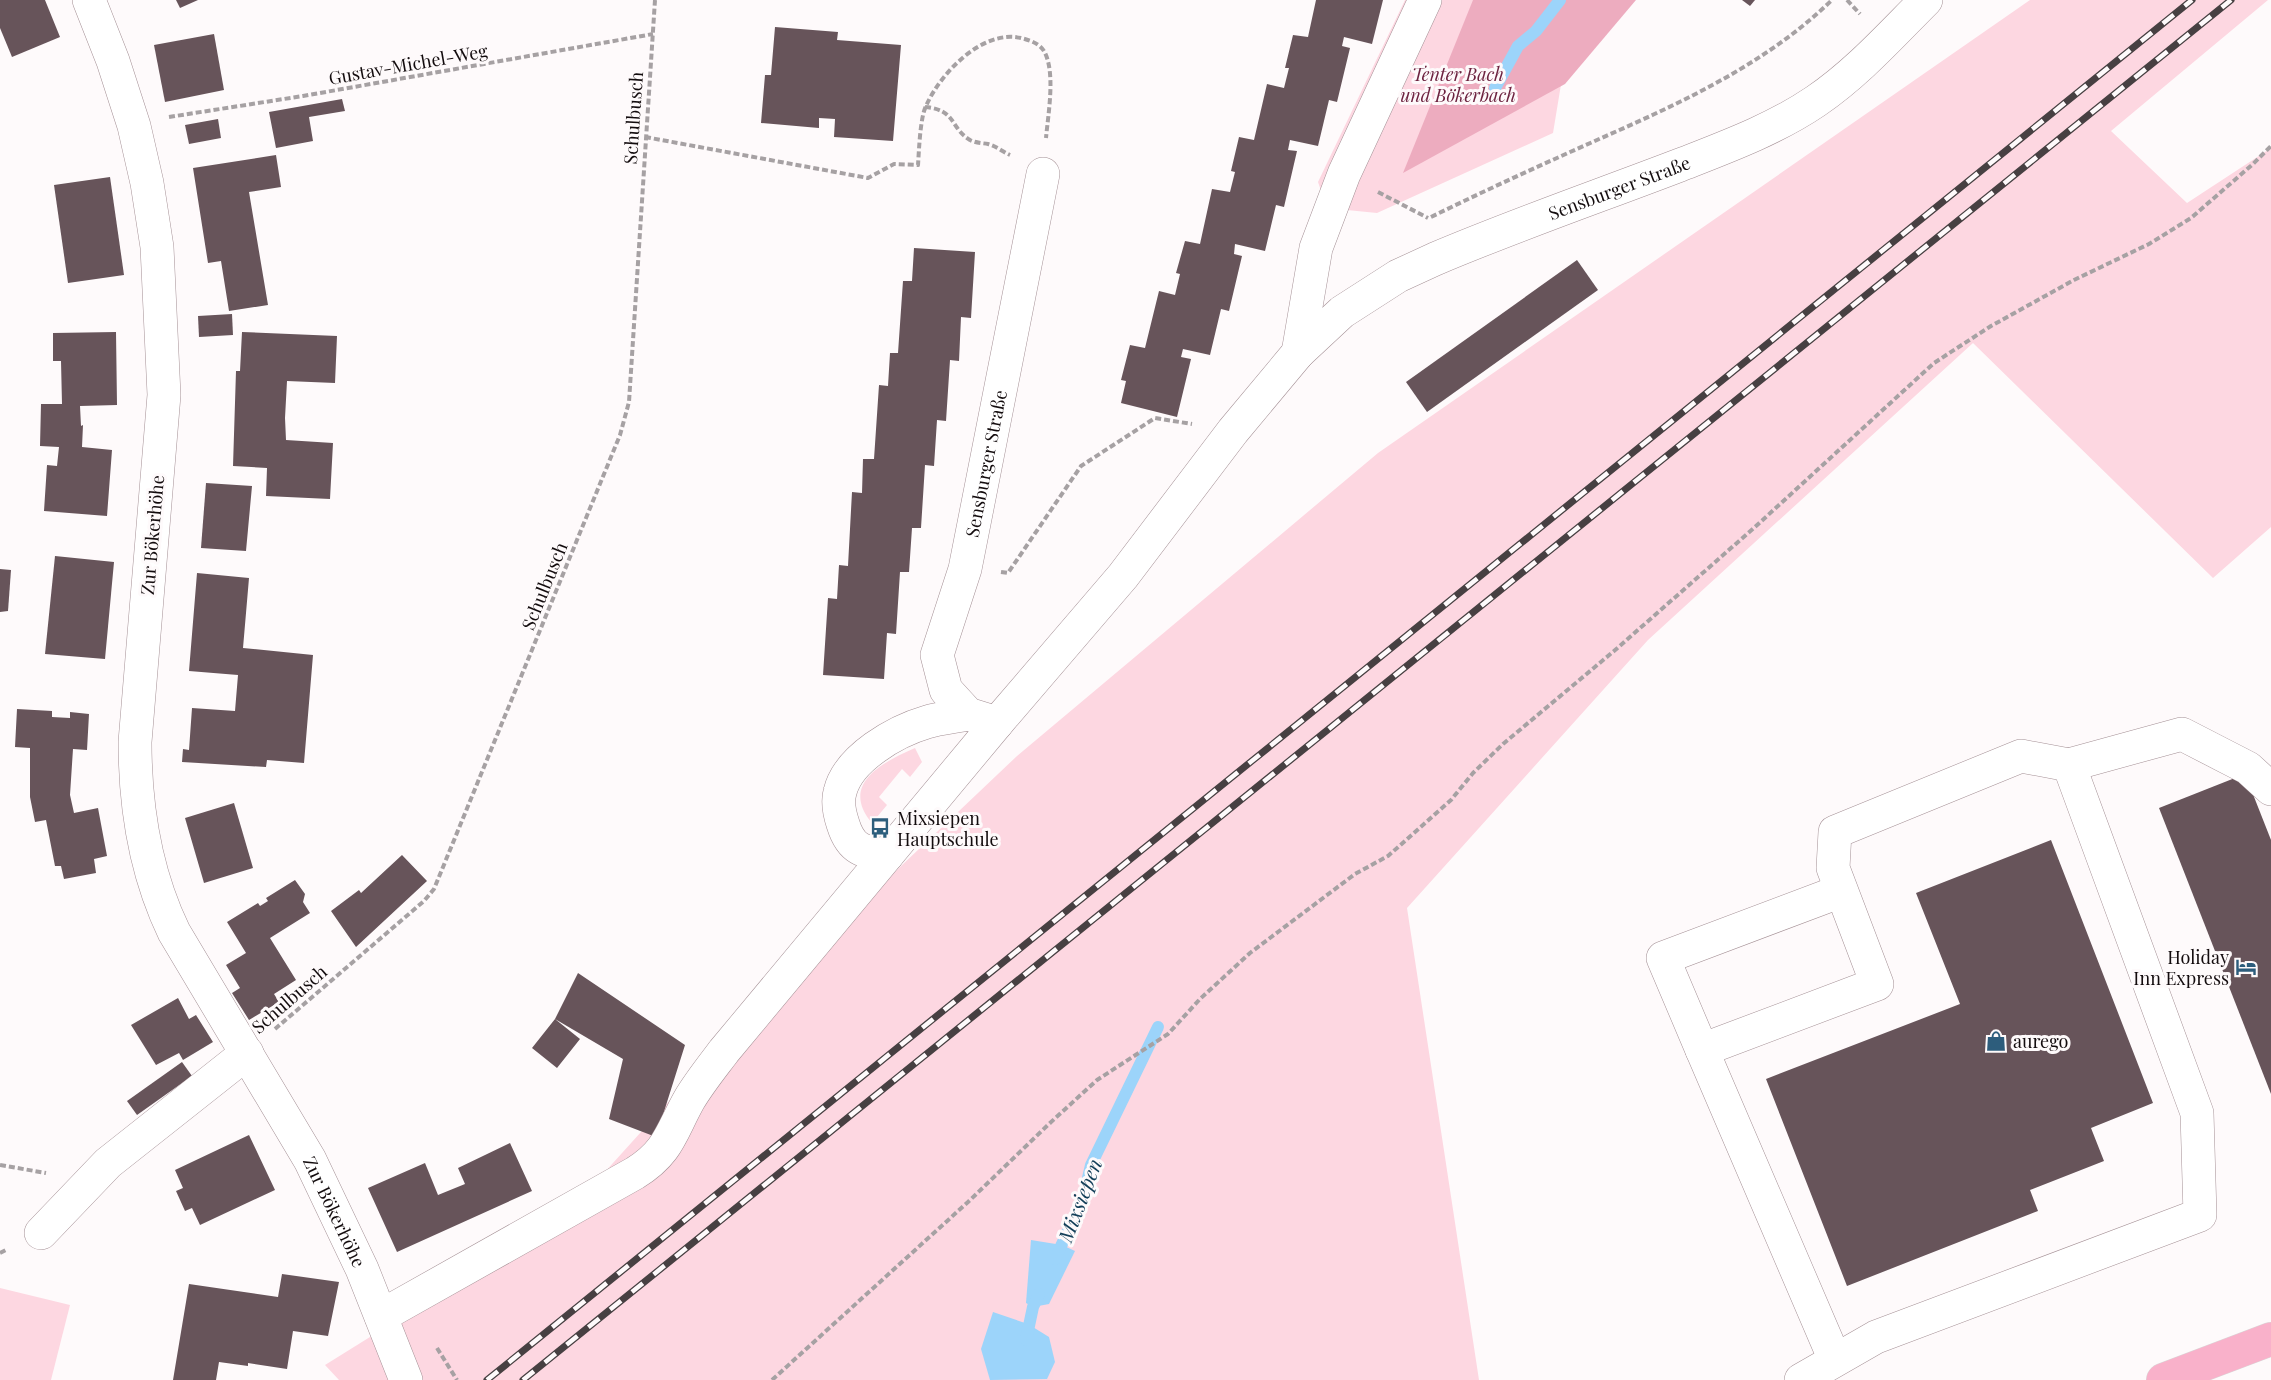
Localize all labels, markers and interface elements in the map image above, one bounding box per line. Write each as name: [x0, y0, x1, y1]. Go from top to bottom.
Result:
street label: Gustav-Michel-Weg: [327, 38, 490, 90]
park label: Tenter Bach und Bökerbach: [1400, 62, 1516, 107]
street label: Schulbusch: [618, 71, 648, 165]
street label: Sensburger Straße: [1545, 150, 1693, 225]
street label: Sensburger Straße: [960, 388, 1012, 539]
street label: Zur Bökerhöhe: [135, 474, 169, 596]
street label: Schulbusch: [516, 538, 573, 633]
place label: Mixsiepen Hauptschule: [897, 806, 999, 851]
bus stop icon: Mixsiepen Hauptschule: [868, 816, 892, 840]
place label: Holiday Inn Express: [2133, 945, 2229, 990]
hotel icon: Holiday Inn Express: [2234, 955, 2258, 979]
street label: Schulbusch: [246, 959, 332, 1038]
shop icon: aurego: [1984, 1029, 2008, 1053]
place label: aurego: [2013, 1029, 2069, 1053]
street label: Zur Bökerhöhe: [298, 1152, 371, 1271]
water label: Mixsiepen: [1050, 1154, 1107, 1246]

